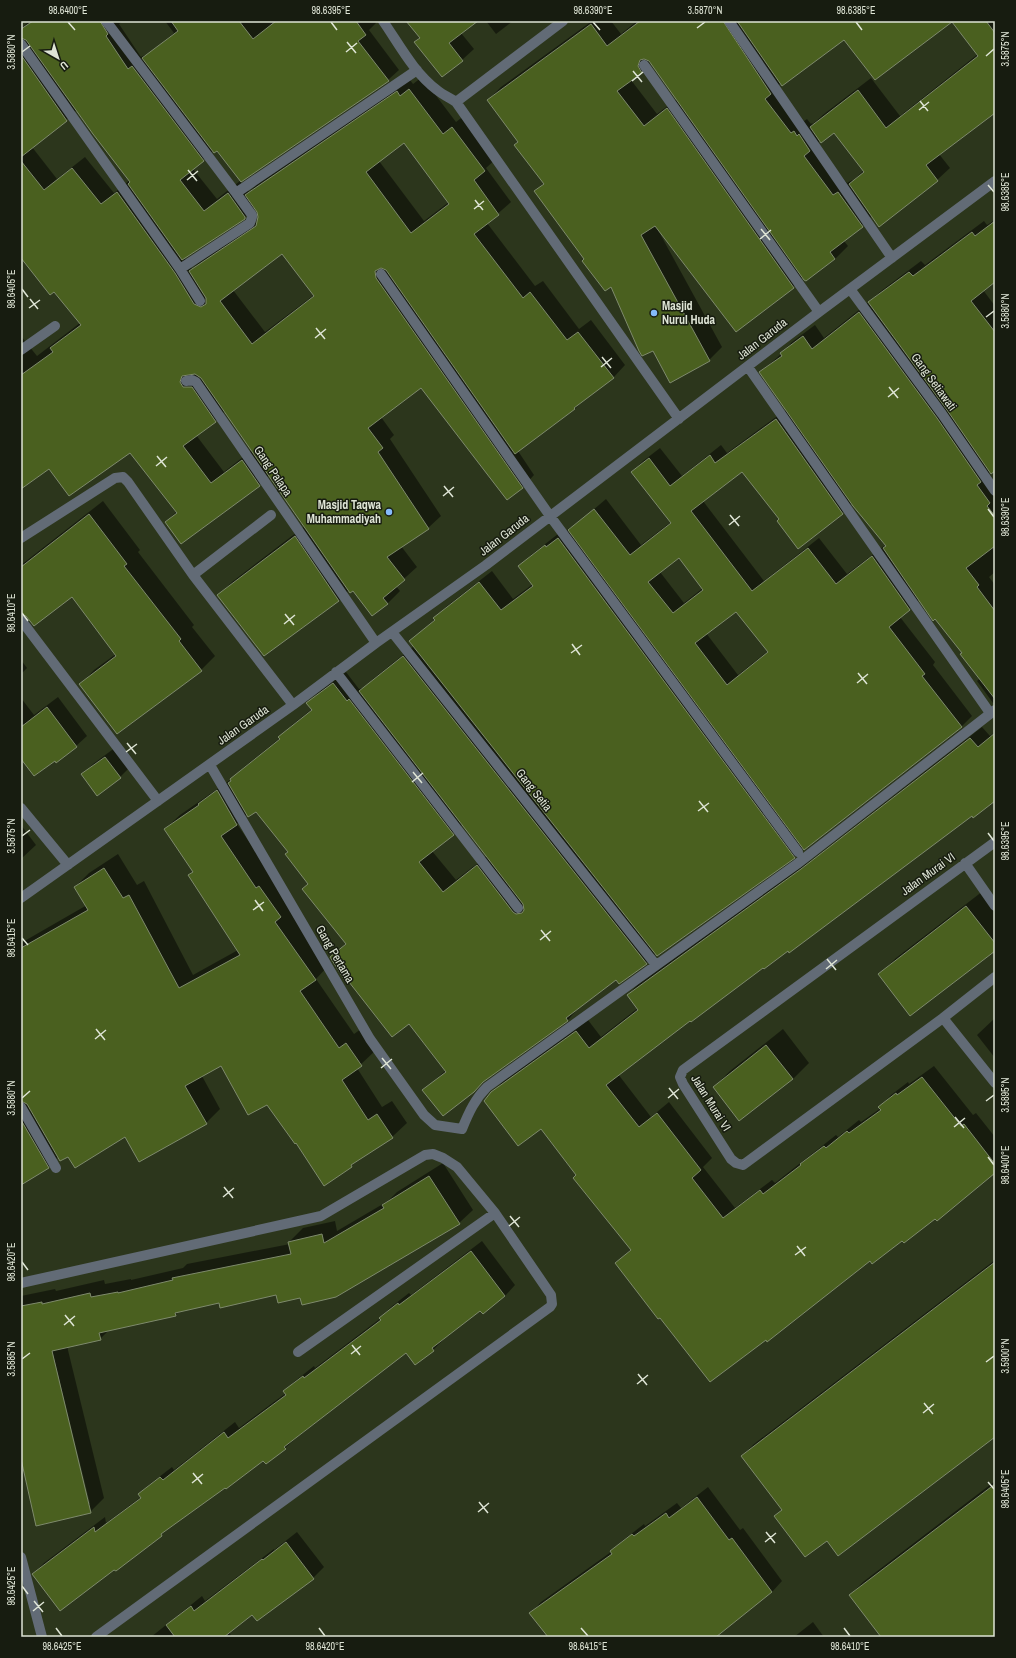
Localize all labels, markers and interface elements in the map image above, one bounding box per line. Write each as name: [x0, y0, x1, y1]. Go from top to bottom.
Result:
text: 98.6400°E: [48, 4, 88, 17]
text: 98.6395°E: [311, 4, 351, 17]
text: 98.6390°E: [573, 4, 613, 17]
text: 3.5870°N: [688, 4, 723, 17]
text: 98.6385°E: [836, 4, 876, 17]
text: 3.5875°N: [999, 31, 1012, 67]
text: 3.5860°N: [5, 34, 18, 70]
north arrow: [38, 38, 78, 78]
text: U: [57, 58, 71, 73]
text: 98.6385°E: [999, 172, 1012, 212]
text: 98.6405°E: [5, 269, 18, 309]
text: 3.5880°N: [999, 293, 1012, 329]
place label: Masjid Nurul Huda: [662, 298, 716, 328]
marker: Masjid Nurul Huda: [649, 308, 659, 318]
street label: Jalan Garuda: [734, 314, 791, 363]
street label: Gang Setiawati: [908, 350, 960, 414]
street label: Gang Palapa: [250, 443, 296, 500]
place label: Masjid Taqwa Muhammadiyah: [307, 497, 382, 527]
text: 98.6390°E: [999, 497, 1012, 537]
marker: Masjid Taqwa Muhammadiyah: [384, 507, 394, 517]
street label: Jalan Garuda: [476, 510, 533, 559]
text: 98.6410°E: [5, 593, 18, 633]
street label: Jalan Garuda: [214, 701, 272, 748]
street label: Gang Setia: [512, 765, 556, 815]
text: 3.5875°N: [5, 818, 18, 854]
text: 98.6395°E: [999, 821, 1012, 861]
street label: Jalan Murai VI: [898, 849, 958, 899]
text: 98.6415°E: [5, 918, 18, 958]
street label: Gang Pertama: [312, 922, 358, 986]
street label: Jalan Murai VI: [687, 1072, 735, 1134]
text: 3.5895°N: [999, 1077, 1012, 1113]
text: 3.5880°N: [5, 1080, 18, 1116]
text: 98.6400°E: [999, 1145, 1012, 1185]
text: 98.6420°E: [5, 1242, 18, 1282]
text: 3.5900°N: [999, 1338, 1012, 1374]
text: 3.5885°N: [5, 1341, 18, 1377]
text: 98.6405°E: [999, 1469, 1012, 1509]
text: 98.6425°E: [5, 1566, 18, 1606]
text: 98.6425°E: [42, 1640, 82, 1653]
text: 98.6420°E: [305, 1640, 345, 1653]
text: 98.6415°E: [568, 1640, 608, 1653]
text: 98.6410°E: [830, 1640, 870, 1653]

